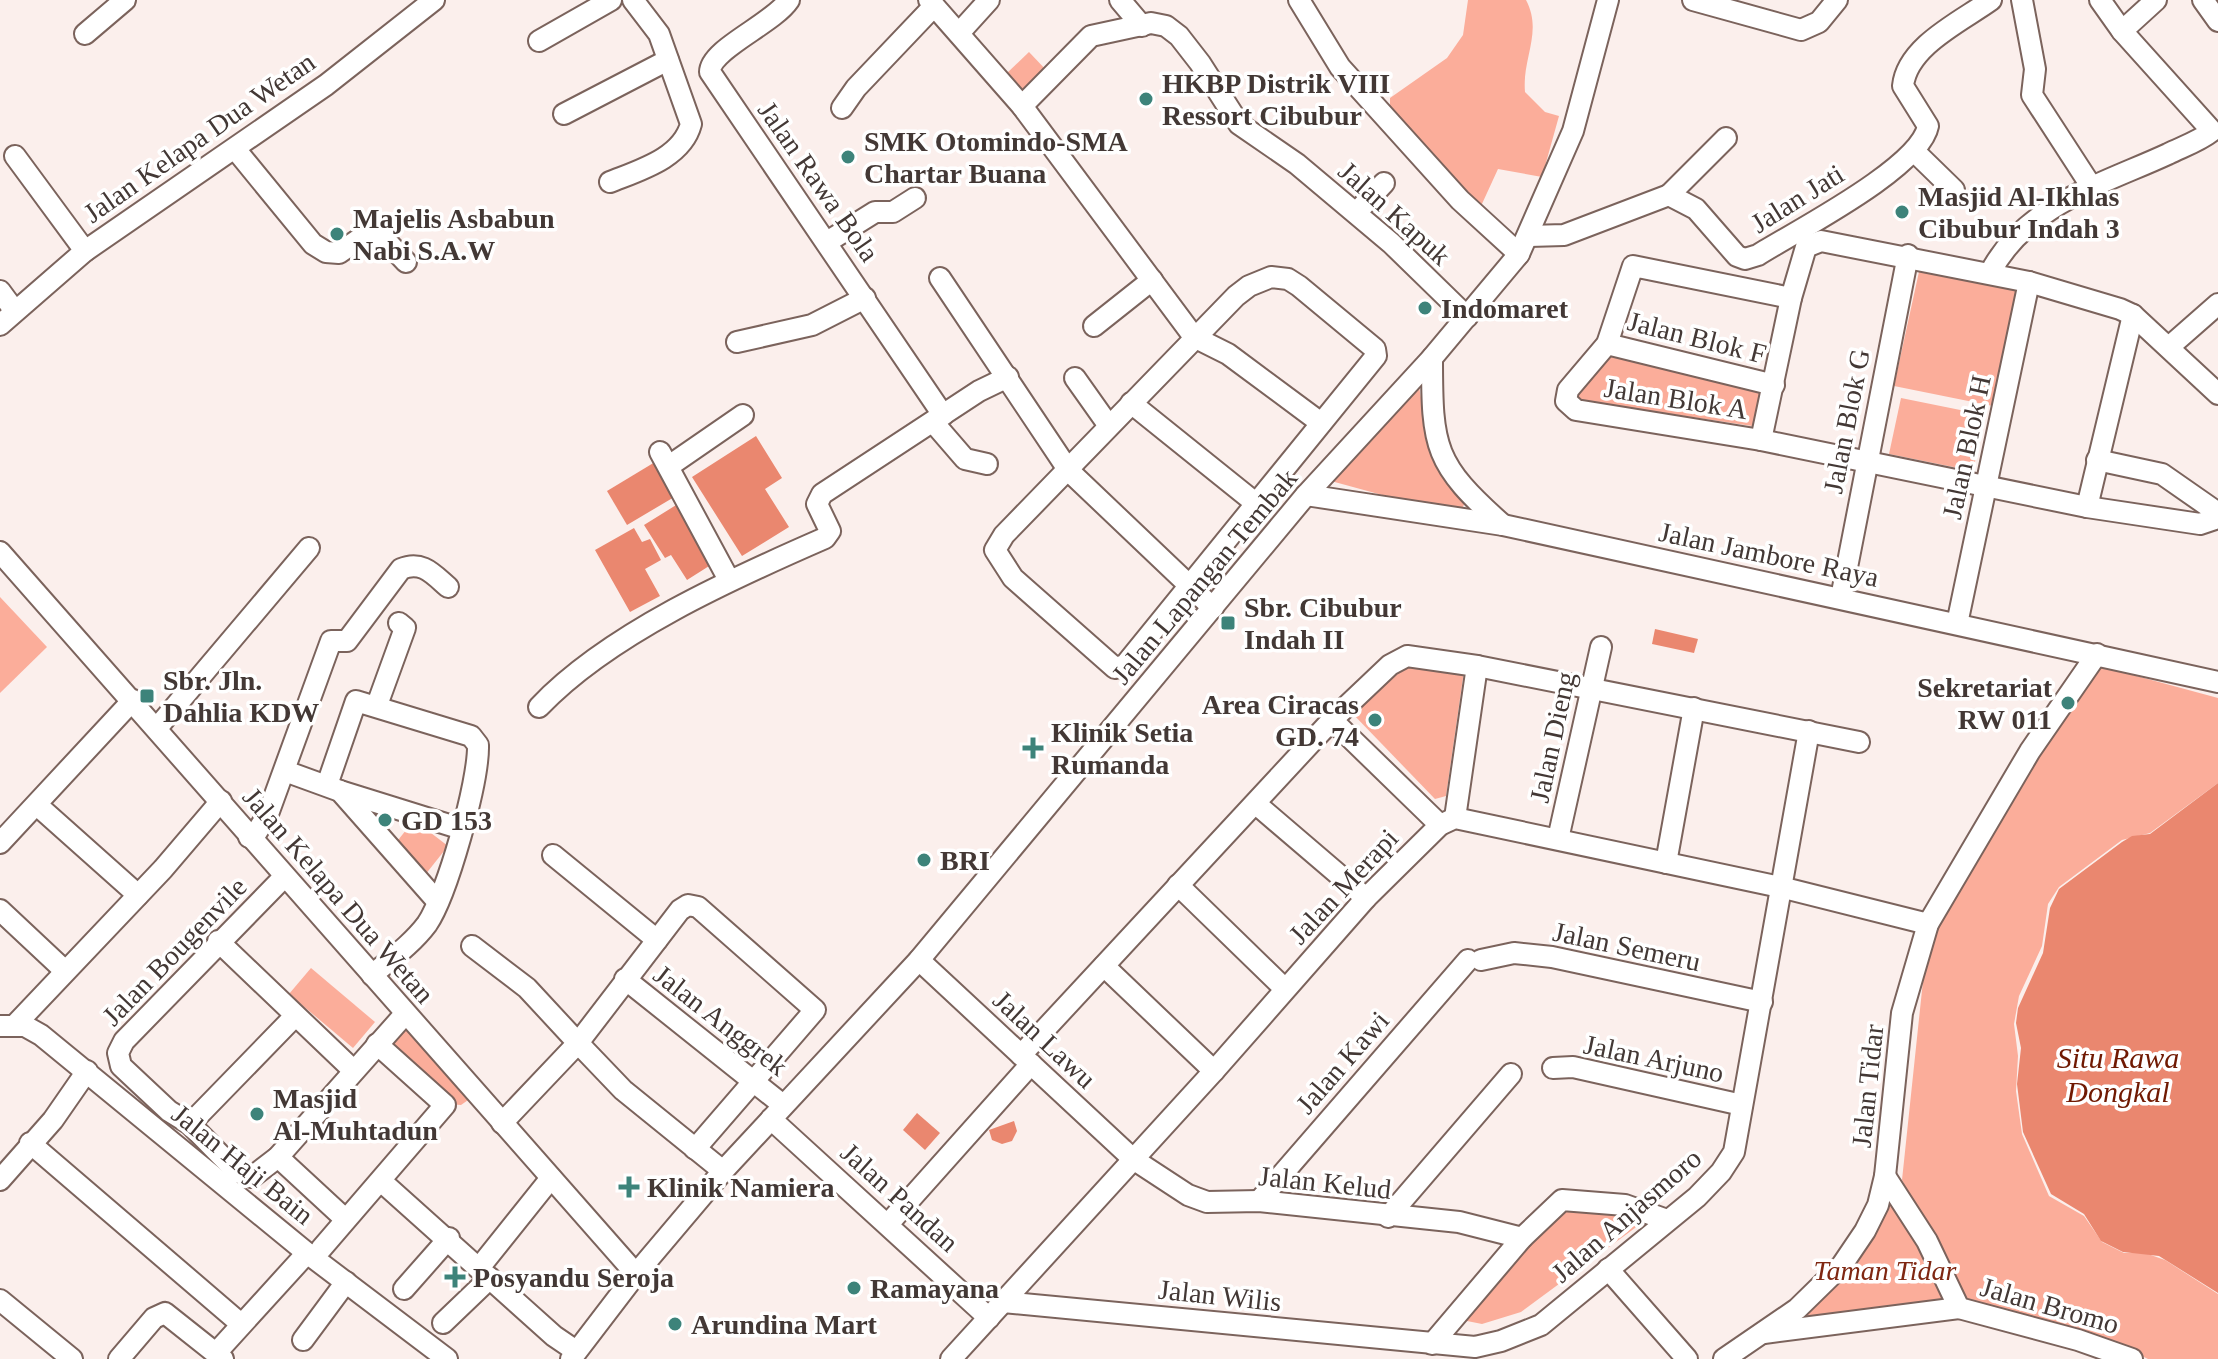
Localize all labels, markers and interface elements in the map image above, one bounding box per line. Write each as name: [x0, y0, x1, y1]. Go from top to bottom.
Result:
street label: Jalan Kelapa Dua Wetan: [78, 46, 321, 229]
place label: HKBP Distrik VIII Ressort Cibubur: [1162, 68, 1390, 131]
marker: HKBP Distrik VIII Ressort Cibubur: [1137, 90, 1155, 108]
street label: Jalan Rawa Bola: [752, 95, 886, 268]
place label: SMK Otomindo-SMA Chartar Buana: [864, 126, 1128, 189]
marker: SMK Otomindo-SMA Chartar Buana: [839, 148, 857, 166]
street label: Jalan Kapuk: [1333, 155, 1457, 271]
street label: Jalan Jati: [1745, 158, 1850, 239]
place label: Masjid Al-Ikhlas Cibubur Indah 3: [1918, 181, 2120, 244]
place label: Majelis Asbabun Nabi S.A.W: [353, 203, 555, 266]
marker: Masjid Al-Ikhlas Cibubur Indah 3: [1893, 203, 1911, 221]
marker: Majelis Asbabun Nabi S.A.W: [328, 225, 346, 243]
place label: Indomaret: [1441, 293, 1569, 324]
marker: Indomaret: [1416, 299, 1434, 317]
street label: Jalan Blok F: [1624, 305, 1769, 370]
street label: Jalan Blok G: [1817, 346, 1876, 496]
street label: Jalan Blok A: [1602, 372, 1751, 425]
street label: Jalan Blok H: [1936, 372, 1997, 522]
street label: Jalan Lapangan Tembak: [1105, 462, 1303, 690]
street label: Jalan Jambore Raya: [1656, 516, 1882, 593]
place label: Sbr. Cibubur Indah II: [1244, 592, 1402, 655]
marker: Sbr. Cibubur Indah II: [1219, 614, 1237, 632]
place label: Sbr. Jln. Dahlia KDW: [163, 665, 319, 728]
street label: Jalan Dieng: [1524, 669, 1581, 805]
place label: Sekretariat RW 011: [1917, 672, 2053, 735]
marker: Sbr. Jln. Dahlia KDW: [138, 687, 156, 705]
place label: Area Ciracas GD. 74: [1202, 689, 1359, 752]
marker: Sekretariat RW 011: [2059, 694, 2077, 712]
marker: Area Ciracas GD. 74: [1366, 711, 1384, 729]
place label: Klinik Setia Rumanda: [1051, 717, 1193, 780]
marker: Klinik Setia Rumanda: [1022, 737, 1044, 759]
street label: Jalan Kelapa Dua Wetan: [237, 781, 440, 1009]
place label: GD 153: [401, 805, 492, 836]
marker: GD 153: [376, 811, 394, 829]
street label: Jalan Merapi: [1282, 822, 1404, 950]
place label: BRI: [940, 845, 990, 876]
marker: BRI: [915, 851, 933, 869]
street label: Jalan Bougenvile: [96, 871, 253, 1032]
street label: Jalan Semeru: [1550, 916, 1704, 977]
street label: Jalan Anggrek: [648, 959, 794, 1082]
street label: Jalan Lawu: [987, 984, 1102, 1094]
street label: Jalan Kawi: [1290, 1005, 1395, 1120]
street label: Jalan Tidar: [1846, 1022, 1889, 1149]
street label: Jalan Arjuno: [1581, 1029, 1727, 1088]
water label: Situ Rawa Dongkal: [2057, 1041, 2179, 1108]
place label: Masjid Al-Muhtadun: [273, 1083, 438, 1146]
street label: Jalan Haji Bain: [166, 1098, 320, 1231]
marker: Masjid Al-Muhtadun: [248, 1105, 266, 1123]
street label: Jalan Pandan: [835, 1137, 965, 1258]
street label: Jalan Anjasmoro: [1545, 1142, 1707, 1289]
street label: Jalan Kelud: [1257, 1160, 1393, 1205]
place label: Klinik Namiera: [647, 1172, 834, 1203]
marker: Klinik Namiera: [618, 1176, 640, 1198]
park label: Taman Tidar: [1814, 1255, 1957, 1286]
place label: Posyandu Seroja: [473, 1262, 674, 1293]
marker: Posyandu Seroja: [444, 1266, 466, 1288]
street label: Jalan Bromo: [1977, 1271, 2123, 1340]
place label: Ramayana: [870, 1273, 999, 1304]
street label: Jalan Wilis: [1157, 1274, 1283, 1317]
marker: Ramayana: [845, 1279, 863, 1297]
place label: Arundina Mart: [691, 1309, 878, 1340]
marker: Arundina Mart: [666, 1315, 684, 1333]

